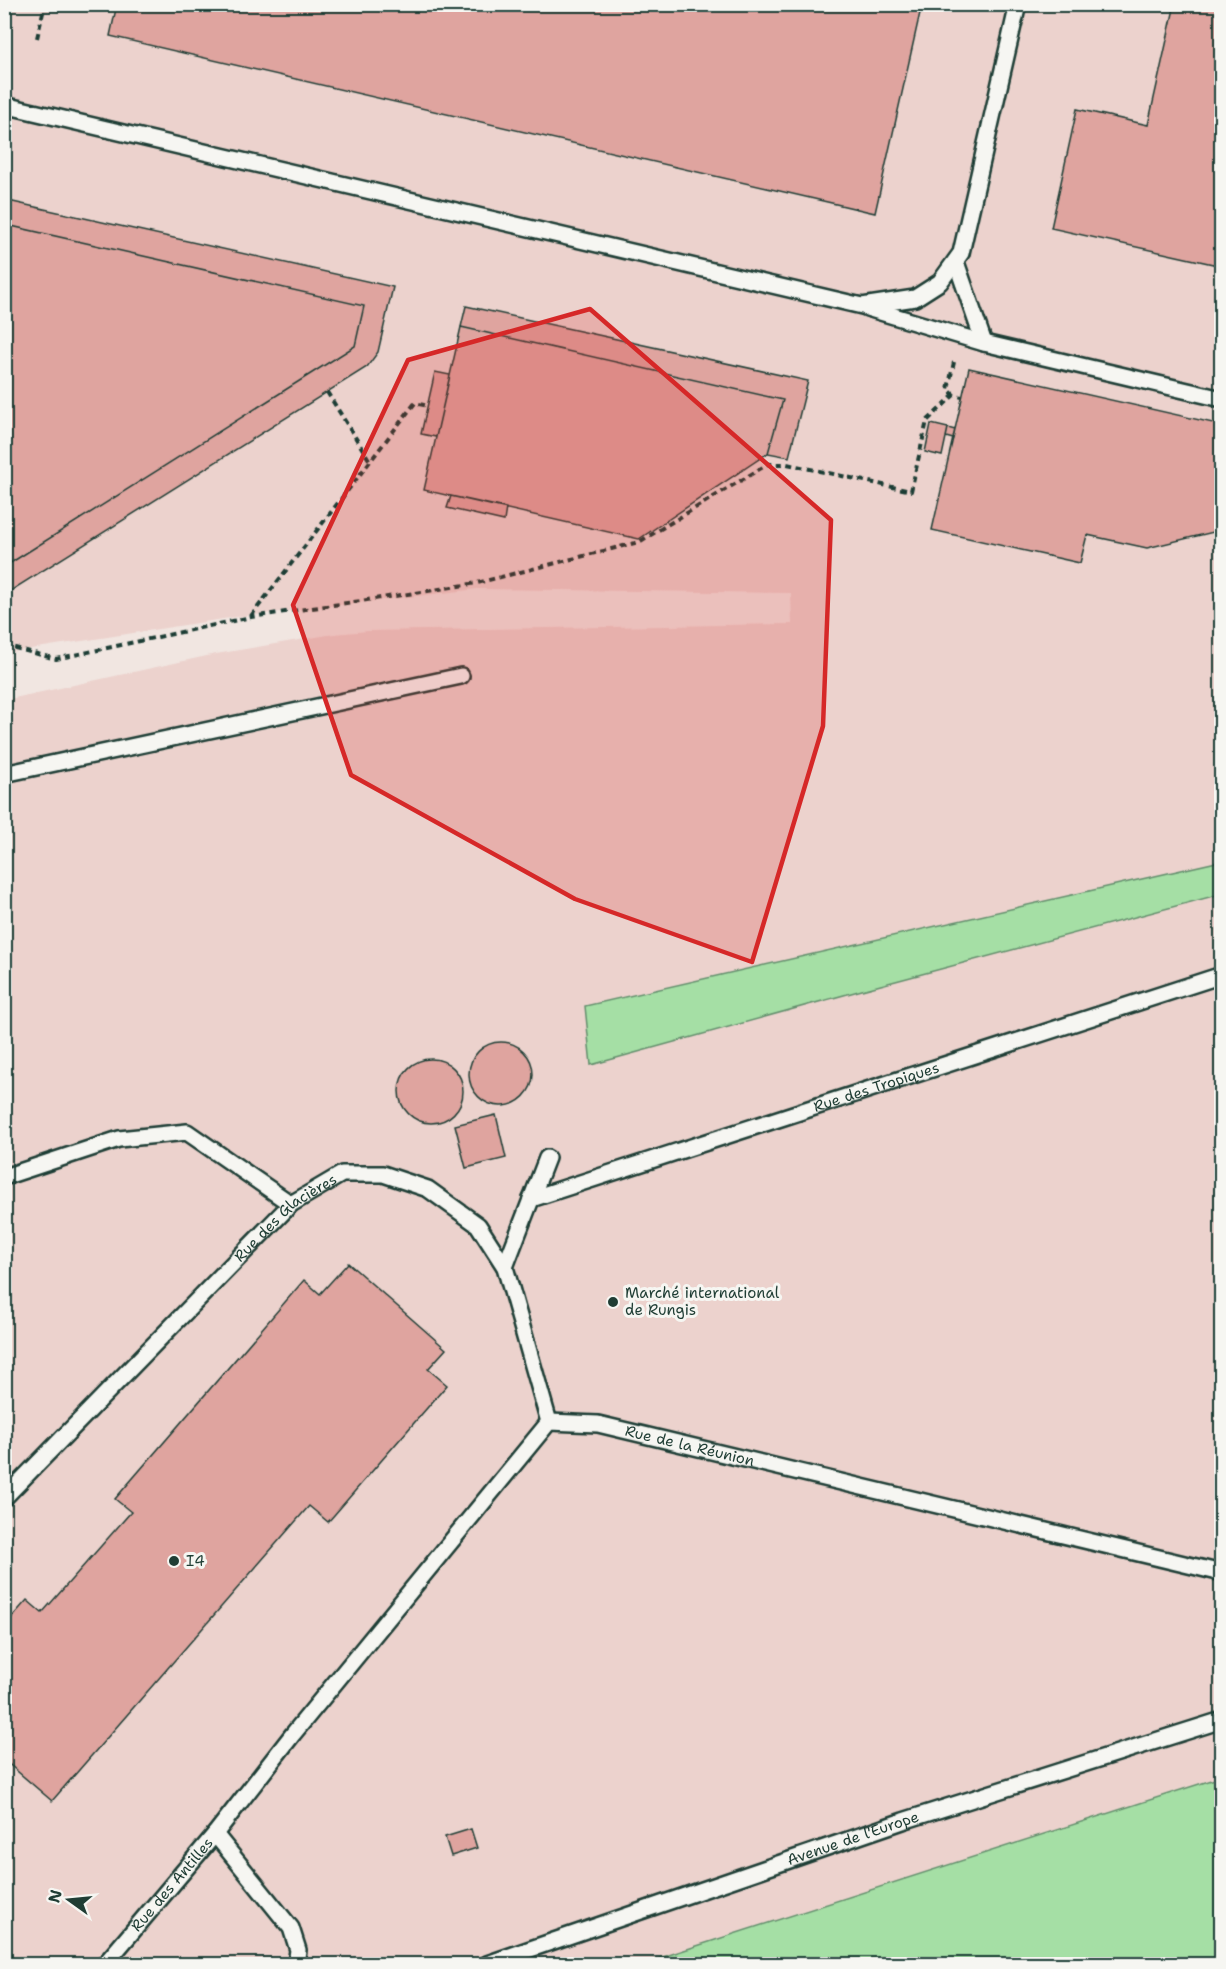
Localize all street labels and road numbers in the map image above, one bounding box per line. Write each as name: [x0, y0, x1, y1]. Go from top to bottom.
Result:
street label: Rue des Tropiques: [811, 1057, 942, 1117]
street label: Rue des Glacières: [230, 1169, 341, 1266]
street label: Rue de la Réunion: [623, 1421, 756, 1471]
street label: Avenue de l'Europe: [784, 1807, 921, 1870]
street label: Rue des Antilles: [127, 1833, 218, 1936]

